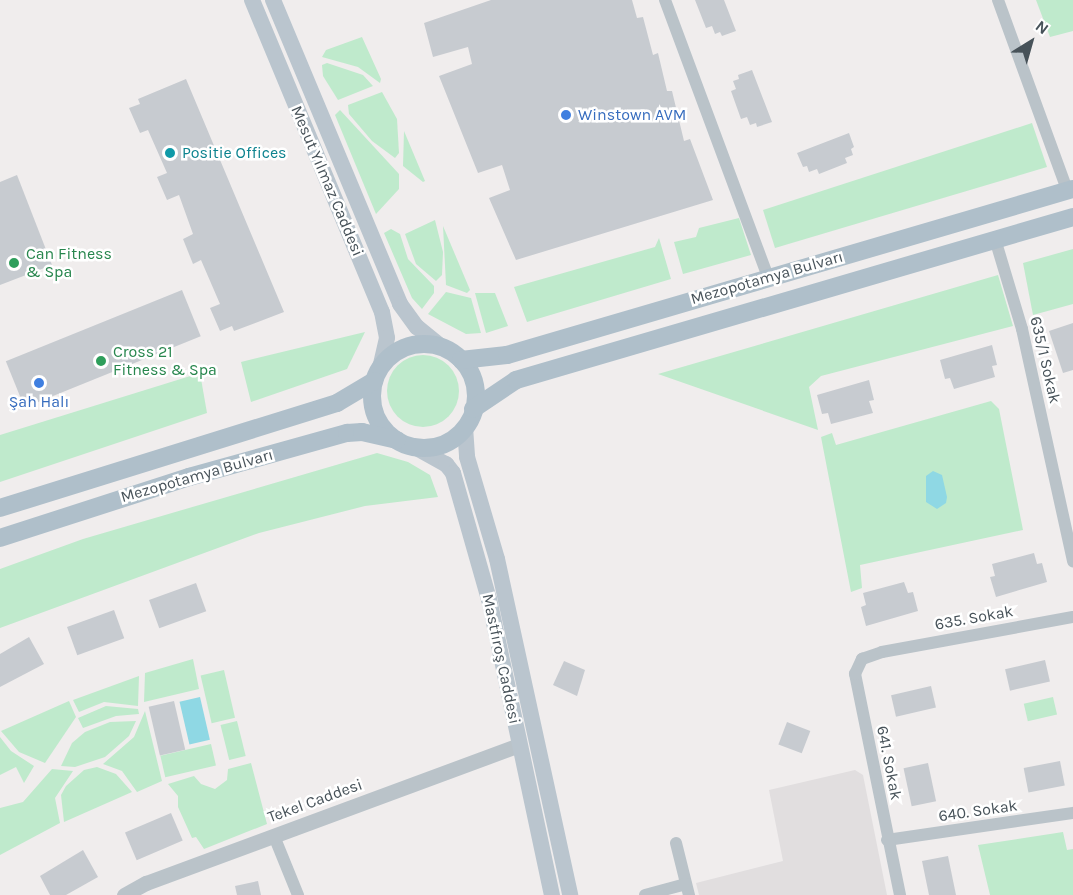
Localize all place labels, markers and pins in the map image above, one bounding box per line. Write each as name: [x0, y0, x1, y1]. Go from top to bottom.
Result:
place label: Winstown AVM: [578, 105, 686, 125]
marker: Winstown AVM: [559, 108, 573, 122]
place label: Positie Offices: [182, 143, 287, 163]
marker: Positie Offices: [163, 146, 177, 160]
place label: Can Fitness & Spa: [26, 244, 112, 282]
marker: Can Fitness & Spa: [7, 256, 21, 270]
place label: Cross 21 Fitness & Spa: [113, 342, 217, 380]
marker: Cross 21 Fitness & Spa: [94, 354, 108, 368]
marker: Şah Halı: [32, 376, 46, 390]
place label: Şah Halı: [9, 392, 69, 412]

